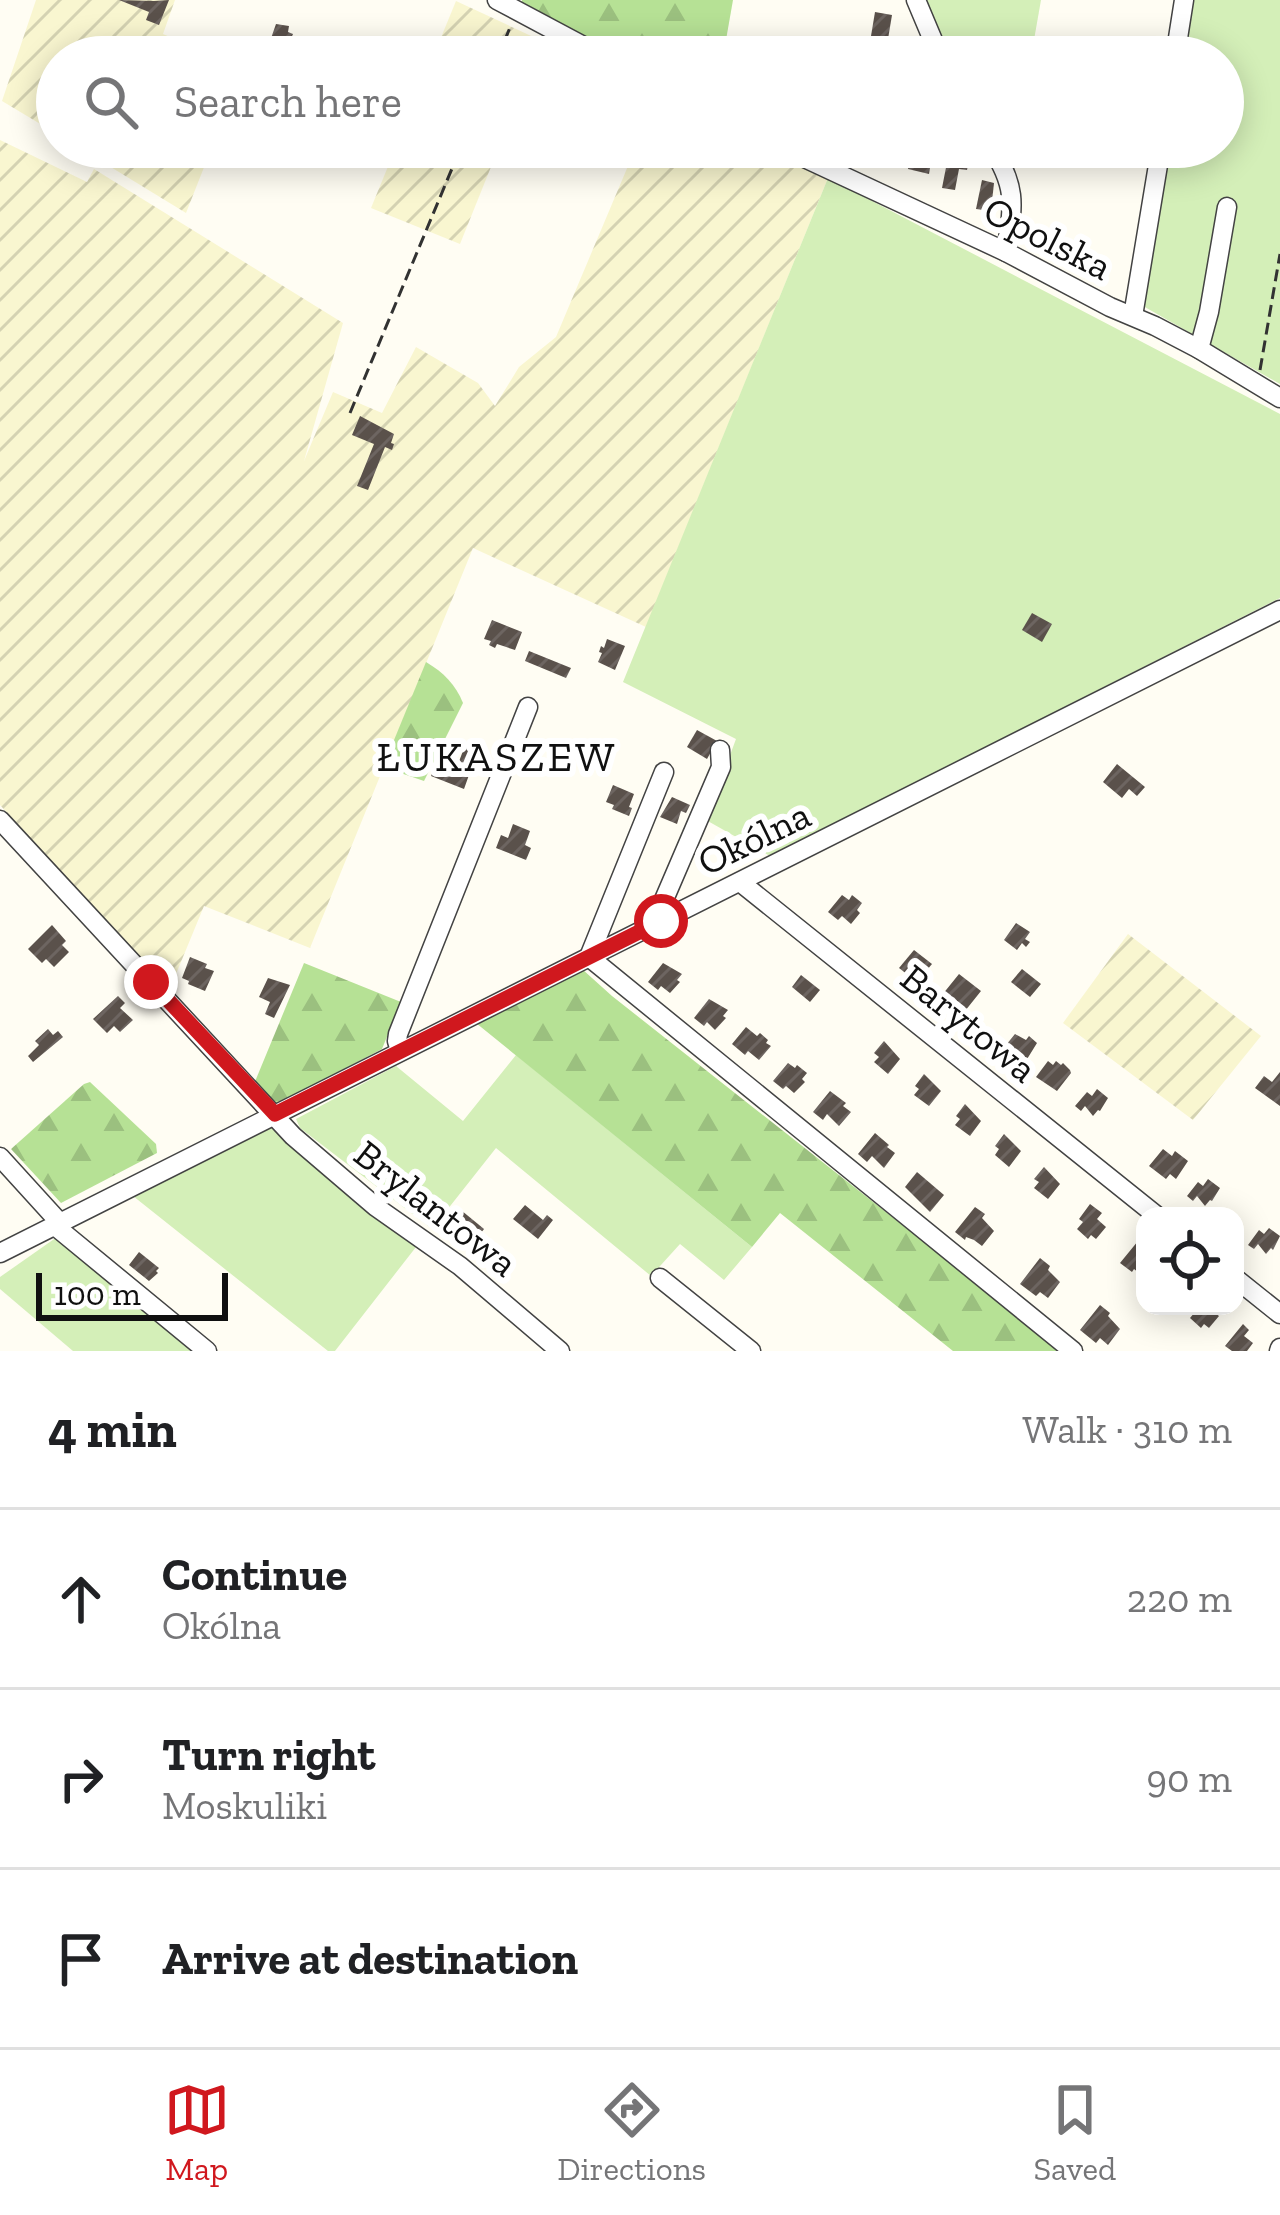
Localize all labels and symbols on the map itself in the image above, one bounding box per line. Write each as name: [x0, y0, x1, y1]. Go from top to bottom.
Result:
street label: Opolska: [977, 186, 1120, 290]
district label: ŁUKASZEW: [376, 731, 618, 782]
street label: Okólna: [690, 791, 818, 885]
route start: [634, 894, 688, 948]
street label: Barytowa: [891, 954, 1047, 1092]
route end: [124, 955, 178, 1009]
street label: Brylantowa: [345, 1130, 527, 1286]
scale bar: [36, 1267, 228, 1320]

